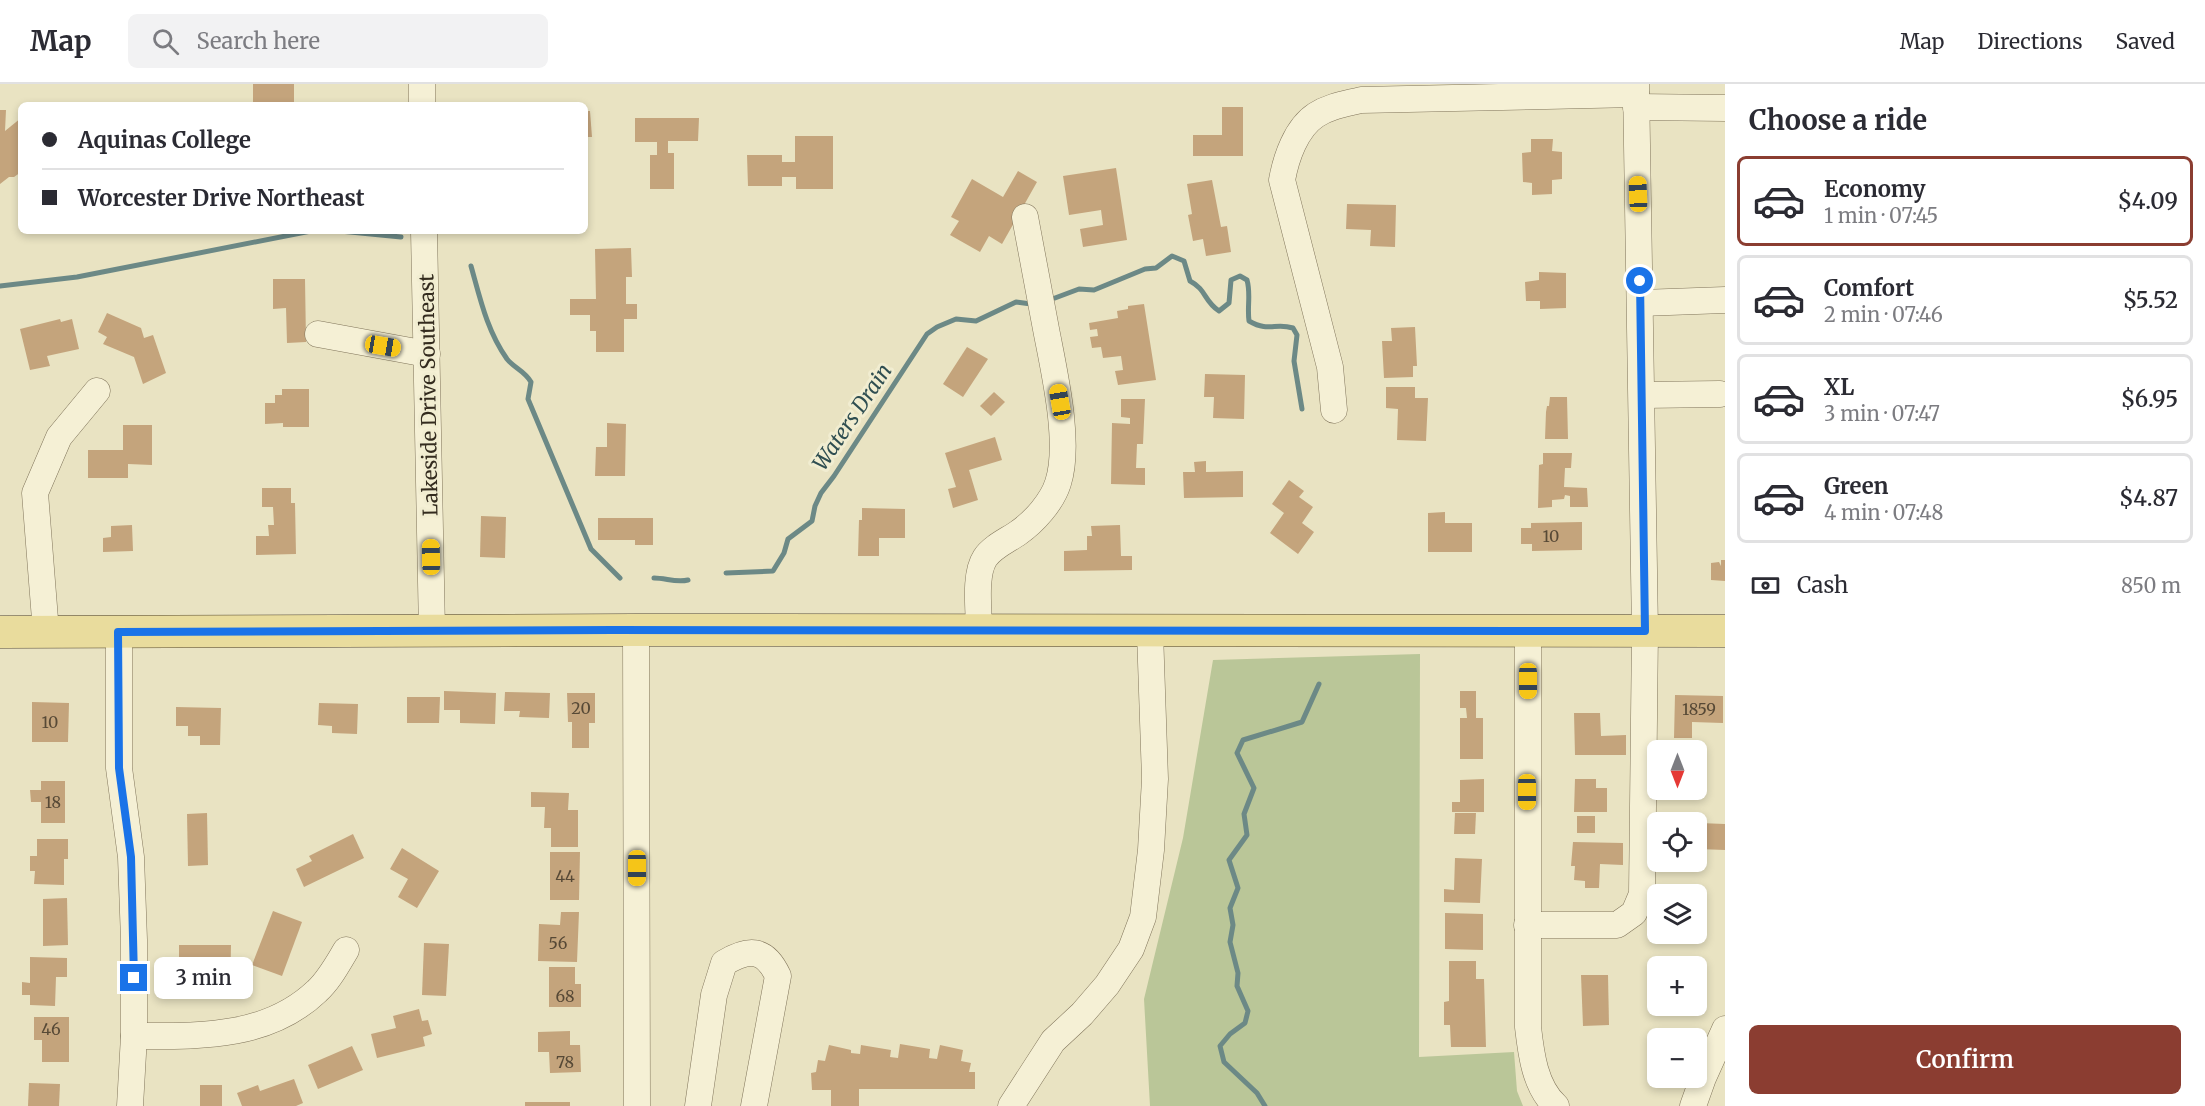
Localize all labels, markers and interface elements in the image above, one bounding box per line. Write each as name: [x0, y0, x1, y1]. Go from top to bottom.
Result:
search box: [128, 14, 548, 68]
text: Map: [30, 23, 92, 59]
icon: search: [149, 25, 182, 58]
text: Search here: [197, 27, 320, 55]
text: Map: [1900, 28, 1944, 55]
text: Directions: [1977, 28, 2082, 55]
text: Saved: [2115, 28, 2175, 55]
text: Choose a ride: [1749, 103, 1927, 137]
text: Aquinas College: [78, 126, 251, 154]
icon: car: [1752, 174, 1806, 228]
text: Economy: [1824, 175, 1925, 203]
car: [1628, 176, 1648, 212]
text: Worcester Drive Northeast: [78, 184, 365, 212]
text: $4.09: [2118, 187, 2178, 215]
text: 1 min · 07:45: [1824, 203, 1938, 228]
route start: [1626, 267, 1653, 294]
street label: Lakeside Drive Southeast: [413, 273, 443, 516]
icon: car: [1752, 273, 1806, 327]
text: Comfort: [1824, 274, 1914, 302]
text: $5.52: [2123, 286, 2178, 314]
text: 2 min · 07:46: [1824, 302, 1943, 327]
car: [364, 334, 402, 358]
water label: Waters Drain: [806, 358, 898, 476]
icon: car: [1752, 372, 1806, 426]
text: XL: [1824, 373, 1854, 401]
car: [1048, 383, 1072, 421]
text: $6.95: [2121, 385, 2178, 413]
text: 3 min · 07:47: [1824, 401, 1940, 426]
icon: car: [1752, 471, 1806, 525]
text: Green: [1824, 472, 1888, 500]
text: $4.87: [2119, 484, 2178, 512]
text: 4 min · 07:48: [1824, 500, 1943, 525]
house number: 10: [1543, 526, 1559, 546]
car: [422, 539, 440, 575]
icon: cash: [1749, 569, 1782, 602]
text: Cash: [1797, 571, 1848, 599]
text: 850 m: [2121, 573, 2181, 598]
car: [1519, 663, 1537, 699]
house number: 20: [571, 698, 591, 718]
house number: 1859: [1682, 699, 1716, 719]
house number: 10: [42, 712, 58, 732]
north arrow: [1647, 740, 1707, 800]
map controls: [1647, 740, 1707, 1088]
car: [1518, 774, 1536, 810]
house number: 18: [45, 792, 61, 812]
button: locate: [1647, 812, 1707, 872]
car: [628, 850, 646, 886]
house number: 44: [555, 866, 575, 886]
button: layers: [1647, 884, 1707, 944]
house number: 56: [549, 933, 568, 953]
button: +: [1647, 956, 1707, 1016]
callout: 3 min: [155, 957, 254, 999]
route end: [120, 964, 147, 991]
text: 3 min: [175, 965, 232, 990]
house number: 68: [555, 986, 575, 1006]
house number: 46: [41, 1019, 61, 1039]
button: Confirm: [1749, 1025, 2181, 1094]
button: −: [1647, 1028, 1707, 1088]
house number: 78: [556, 1052, 574, 1072]

